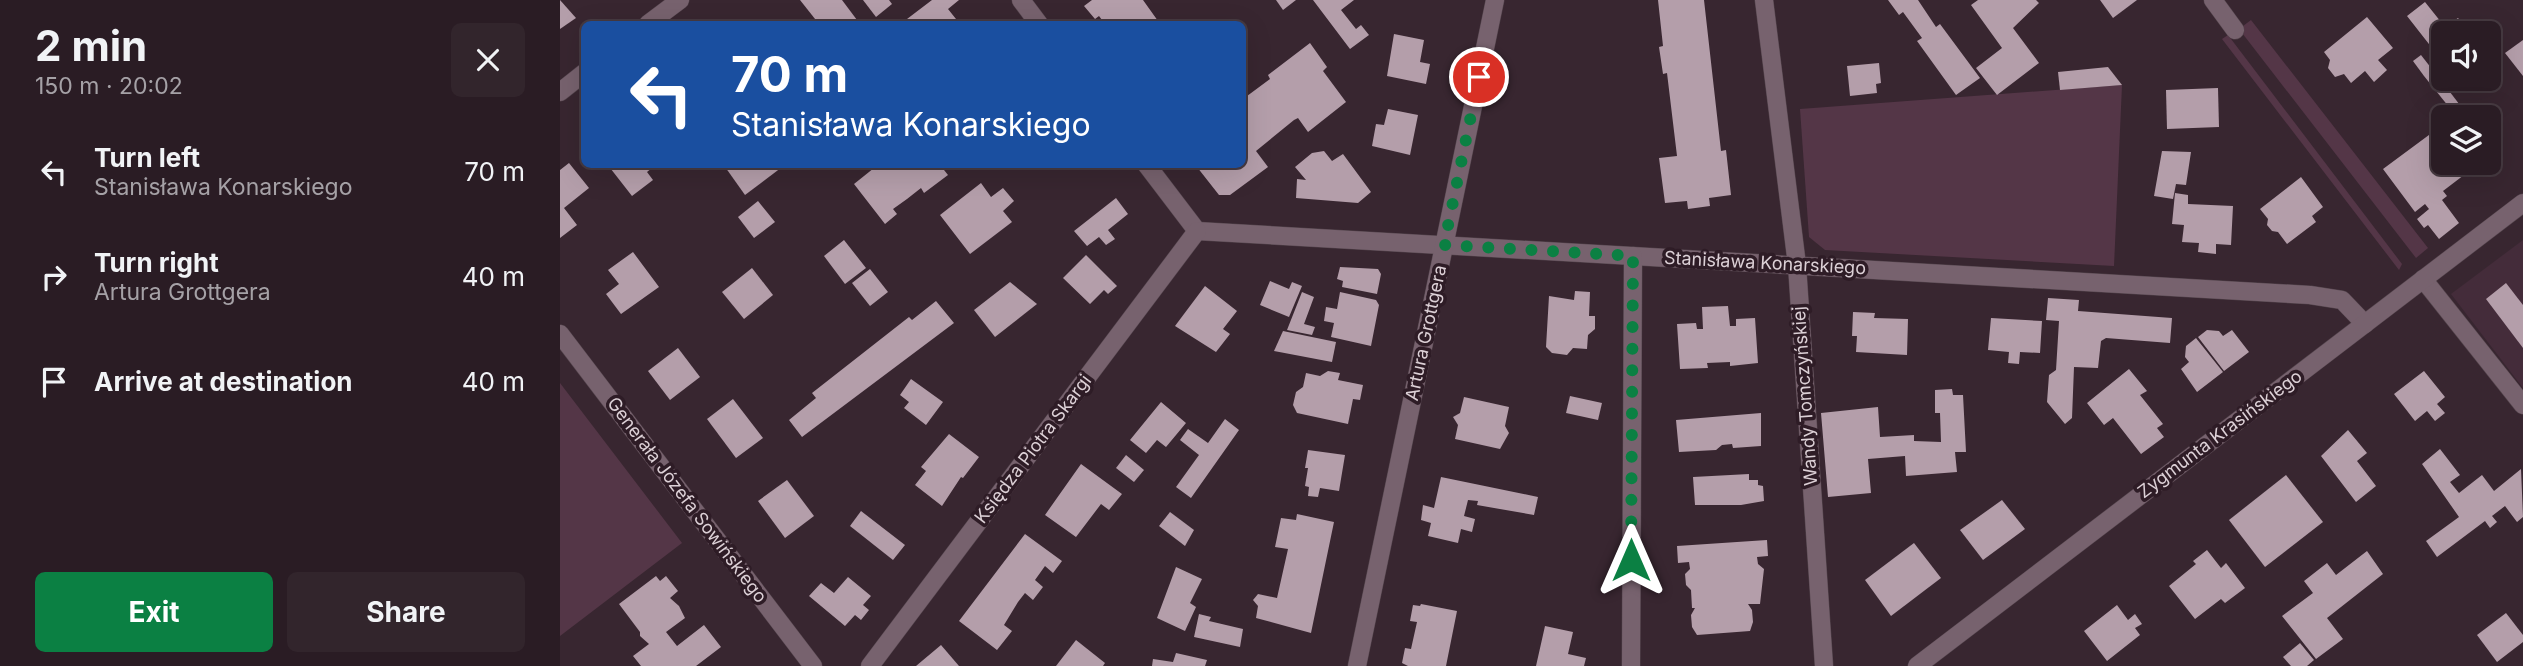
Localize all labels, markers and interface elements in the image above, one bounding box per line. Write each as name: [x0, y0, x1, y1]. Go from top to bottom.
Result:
text: 2 min: [35, 20, 147, 71]
map controls: [2431, 21, 2501, 175]
button: sound: [2431, 21, 2501, 91]
button: close: [451, 23, 525, 97]
text: 70 m: [731, 45, 848, 104]
pin: [1449, 47, 1509, 107]
icon: left: [616, 49, 707, 140]
icon: arrive: [1460, 58, 1498, 96]
text: 150 m · 20:02: [35, 72, 183, 100]
text: Stanisława Konarskiego: [731, 105, 1091, 144]
button: layers: [2431, 105, 2501, 175]
text: Turn left: [94, 142, 200, 173]
icon: left: [35, 153, 73, 191]
text: 70 m: [464, 156, 525, 187]
text: Stanisława Konarskiego: [94, 173, 352, 201]
text: Turn right: [94, 247, 219, 278]
street label: Stanisława Konarskiego: [1663, 247, 1867, 278]
icon: right: [35, 258, 73, 296]
text: 40 m: [462, 261, 525, 292]
street label: Artura Grottgera: [1401, 263, 1450, 403]
text: Artura Grottgera: [94, 278, 271, 306]
street label: Wandy Tomczyńskiej: [1788, 306, 1821, 487]
icon: arrive: [35, 363, 73, 401]
street label: Zygmunta Krasińskiego: [2134, 365, 2306, 502]
text: Arrive at destination: [94, 366, 353, 397]
text: 40 m: [462, 366, 525, 397]
street label: Księdza Piotra Skargi: [970, 370, 1095, 527]
street label: Generała Józefa Sowińskiego: [603, 393, 772, 607]
position arrow: [1594, 523, 1668, 597]
button: Exit: [35, 572, 273, 652]
button: Share: [287, 572, 525, 652]

